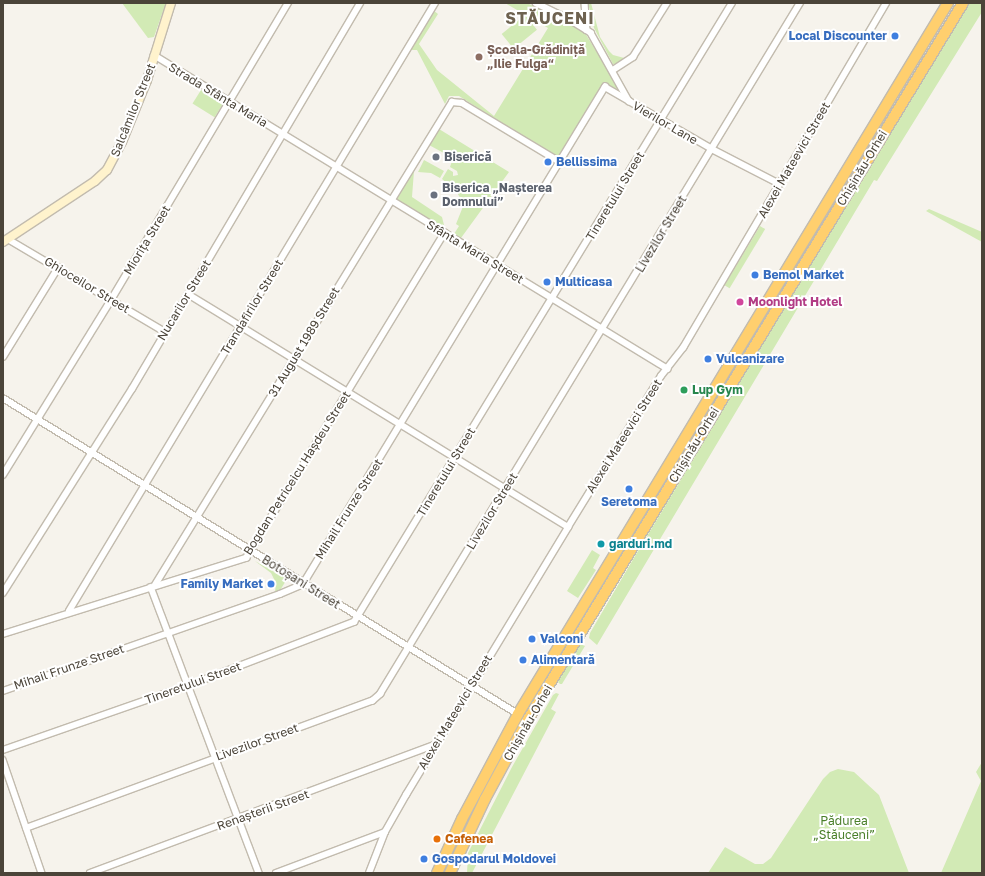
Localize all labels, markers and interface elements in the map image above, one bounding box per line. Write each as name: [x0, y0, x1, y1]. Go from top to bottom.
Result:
district label: STĂUCENI: [505, 8, 595, 28]
place label: Local Discounter: [788, 29, 887, 43]
marker: Local Discounter: [890, 31, 900, 41]
place label: Școala-Grădiniță „Ilie Fulga“: [487, 43, 585, 71]
marker: Școala-Grădiniță „Ilie Fulga“: [474, 52, 484, 62]
street label: Strada Sfânta Maria: [166, 60, 270, 130]
street label: Salcâmilor Street: [108, 61, 158, 159]
street label: Vierilor Lane: [630, 99, 700, 147]
street label: Alexei Mateevici Street: [755, 99, 833, 221]
street label: Chișinău-Orhei: [834, 128, 890, 208]
street label: Tineretului Street: [583, 149, 647, 243]
place label: Biserică: [444, 150, 491, 164]
marker: Biserică: [431, 152, 441, 162]
place label: Bellissima: [556, 155, 617, 169]
marker: Bellissima: [543, 157, 553, 167]
place label: Biserica „Nașterea Domnului”: [442, 181, 552, 209]
marker: Biserica „Nașterea Domnului”: [429, 190, 439, 200]
street label: Livezilor Street: [632, 193, 690, 275]
street label: Miorița Street: [121, 203, 173, 277]
street label: Sfânta Maria Street: [424, 217, 526, 287]
street label: Ghioceilor Street: [42, 254, 132, 316]
street label: Nucarilor Street: [154, 257, 214, 343]
street label: Trandafirilor Street: [218, 257, 286, 357]
place label: Bemol Market: [763, 268, 844, 282]
marker: Bemol Market: [750, 270, 760, 280]
place label: Multicasa: [555, 275, 612, 289]
marker: Multicasa: [542, 277, 552, 287]
street label: 31 August 1989 Street: [265, 284, 343, 400]
place label: Moonlight Hotel: [748, 295, 842, 309]
marker: Moonlight Hotel: [735, 297, 745, 307]
place label: Vulcanizare: [716, 352, 784, 366]
marker: Vulcanizare: [703, 354, 713, 364]
street label: Alexei Mateevici Street: [583, 376, 665, 496]
place label: Lup Gym: [692, 383, 743, 397]
marker: Lup Gym: [679, 385, 689, 395]
street label: Bogdan Petriceicu Hașdeu Street: [240, 388, 354, 558]
street label: Chișinău-Orhei: [666, 405, 722, 485]
street label: Tineretului Street: [414, 425, 478, 519]
street label: Mihail Frunze Street: [312, 456, 386, 562]
street label: Livezilor Street: [463, 470, 521, 552]
marker: Seretoma: [624, 484, 634, 494]
place label: Seretoma: [601, 495, 657, 509]
place label: garduri.md: [609, 537, 672, 551]
marker: garduri.md: [596, 539, 606, 549]
street label: Botoșani Street: [259, 552, 343, 612]
place label: Family Market: [181, 577, 263, 591]
marker: Family Market: [266, 579, 276, 589]
place label: Valconi: [540, 632, 583, 646]
marker: Valconi: [527, 634, 537, 644]
street label: Mihail Frunze Street: [12, 641, 126, 693]
street label: Alexei Mateevici Street: [415, 652, 495, 772]
place label: Alimentară: [531, 653, 595, 667]
marker: Alimentară: [518, 655, 528, 665]
street label: Tineretului Street: [143, 659, 243, 707]
street label: Chișinău-Orhei: [500, 682, 556, 764]
street label: Livezilor Street: [214, 720, 300, 764]
street label: Renașterii Street: [215, 787, 311, 833]
park label: Pădurea „Stăuceni”: [813, 814, 875, 842]
place label: Cafenea: [445, 832, 493, 846]
marker: Cafenea: [432, 834, 442, 844]
place label: Gospodarul Moldovei: [432, 852, 556, 866]
marker: Gospodarul Moldovei: [419, 854, 429, 864]

